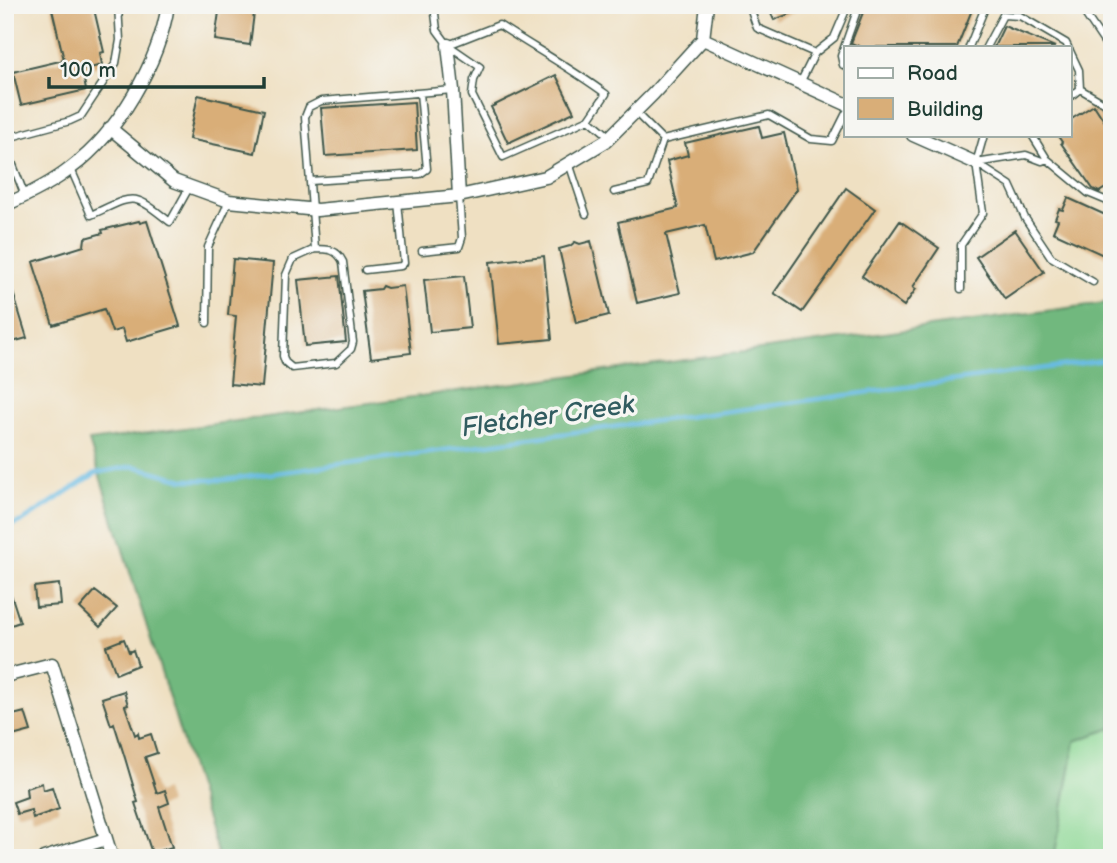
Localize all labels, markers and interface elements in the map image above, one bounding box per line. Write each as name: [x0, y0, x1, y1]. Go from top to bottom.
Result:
scale bar: [49, 46, 264, 90]
legend: [844, 46, 1072, 136]
text: 100 m: [60, 58, 116, 83]
text: Road: [907, 61, 958, 86]
text: Building: [907, 97, 983, 122]
water label: Fletcher Creek: [460, 389, 638, 444]

